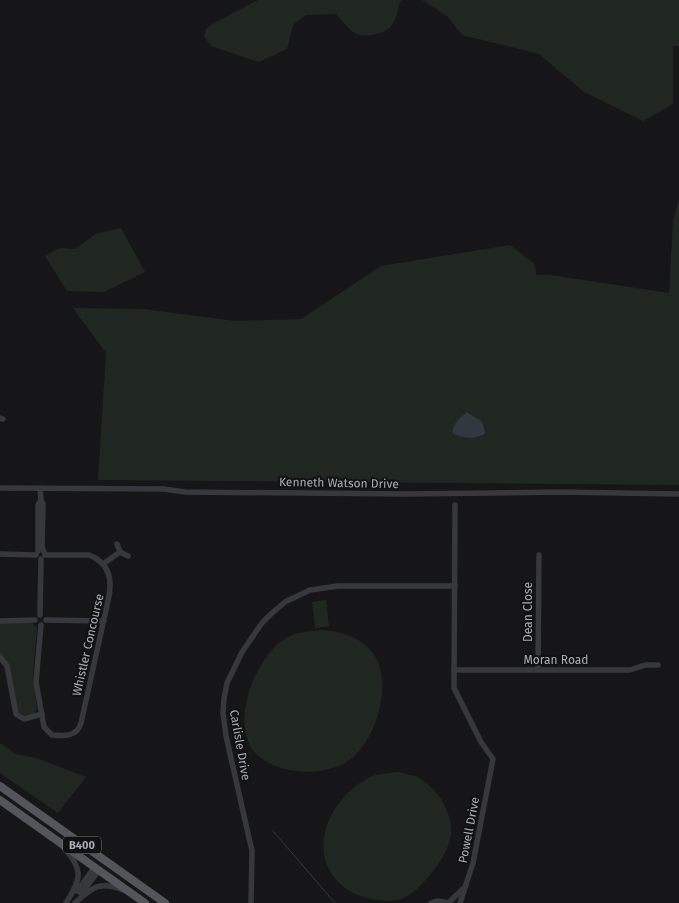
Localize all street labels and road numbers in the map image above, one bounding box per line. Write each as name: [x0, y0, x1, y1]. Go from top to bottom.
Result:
street label: Kenneth Watson Drive: [279, 475, 399, 491]
street label: Dean Close: [521, 582, 535, 642]
street label: Whistler Concourse: [69, 592, 107, 698]
street label: Moran Road: [524, 653, 588, 667]
street label: Carlisle Drive: [227, 709, 253, 781]
street label: Powell Drive: [456, 796, 482, 864]
road number: B400: [63, 836, 101, 854]

